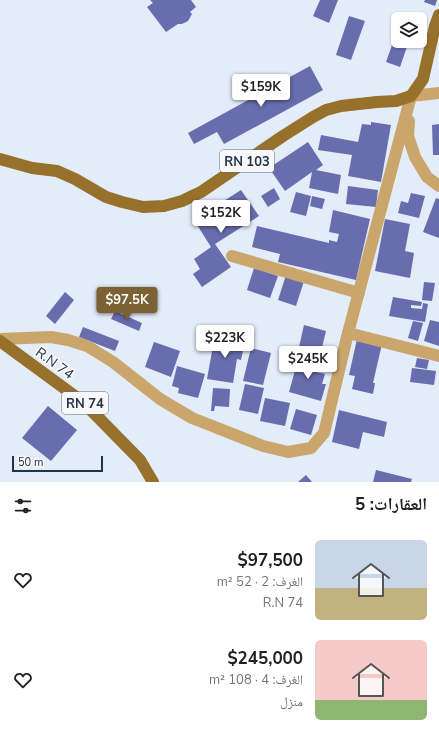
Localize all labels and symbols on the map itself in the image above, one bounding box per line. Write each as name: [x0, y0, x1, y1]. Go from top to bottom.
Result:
pin: $159K: [233, 74, 289, 108]
road number: RN 103: [220, 150, 274, 172]
pin: $152K: [193, 200, 249, 234]
pin: $97.5K: [94, 287, 160, 321]
pin: $223K: [197, 325, 253, 359]
street label: R.N 74: [32, 343, 78, 384]
pin: $245K: [280, 346, 336, 380]
road number: RN 74: [62, 392, 108, 414]
scale bar: [12, 454, 103, 473]

